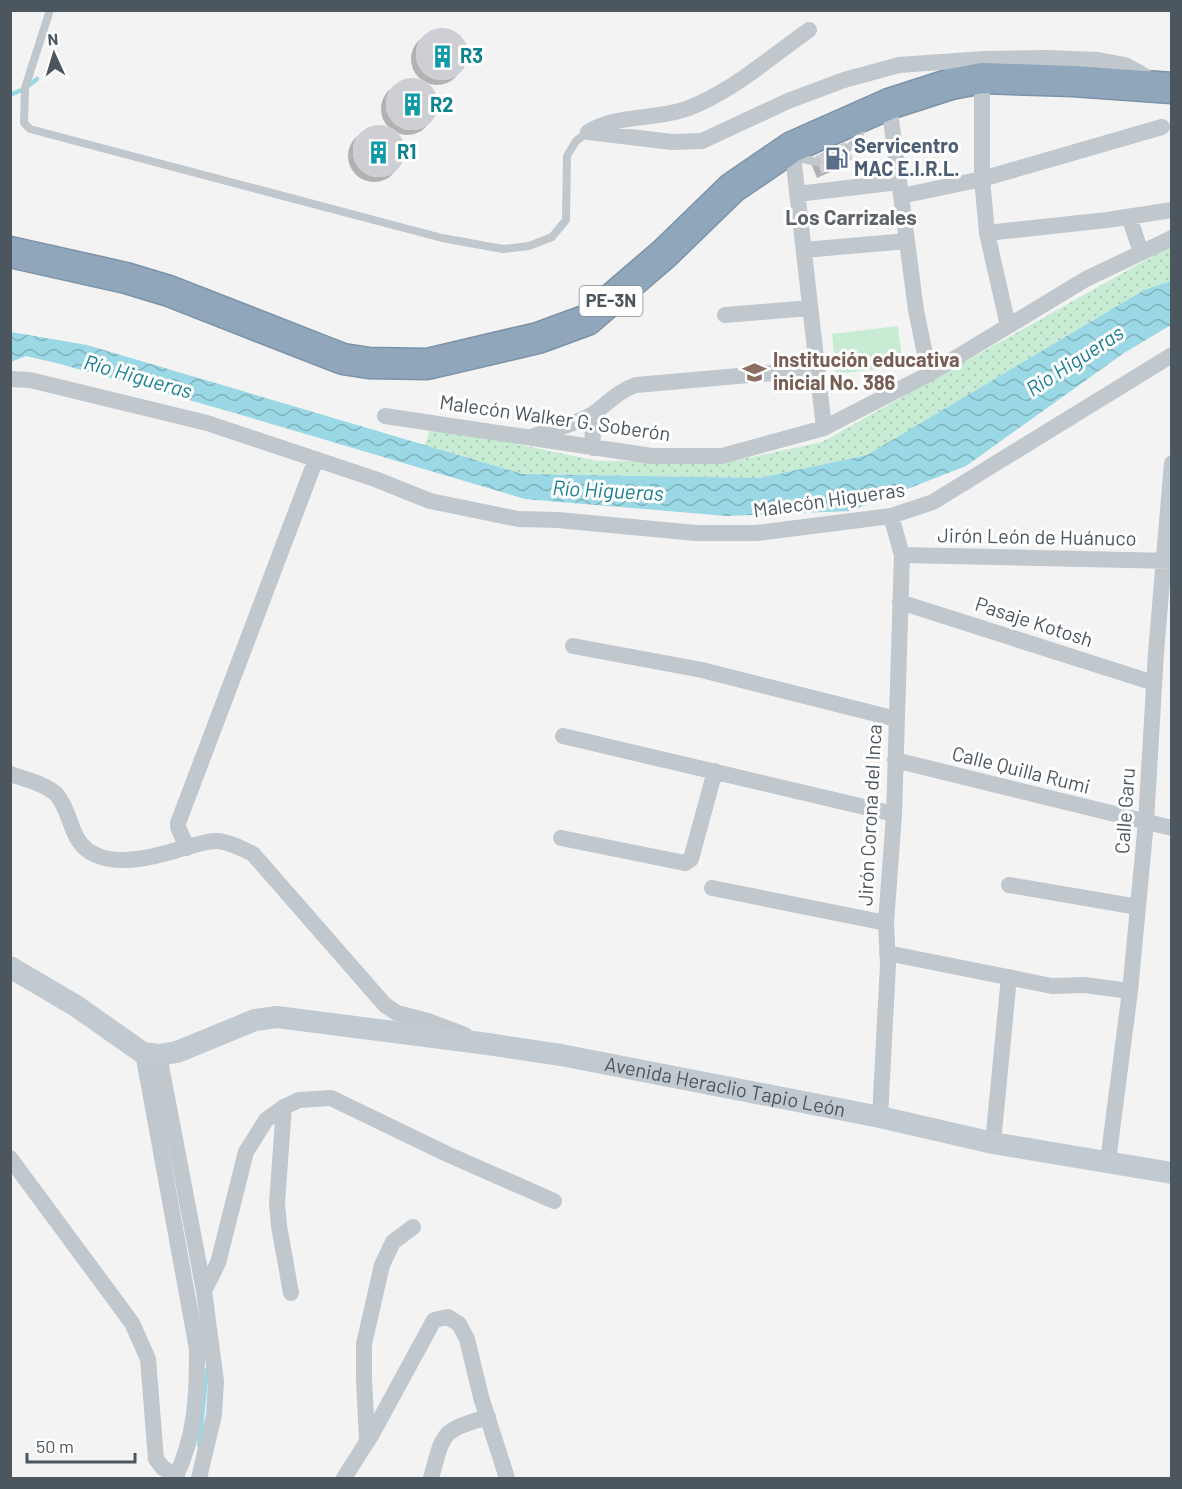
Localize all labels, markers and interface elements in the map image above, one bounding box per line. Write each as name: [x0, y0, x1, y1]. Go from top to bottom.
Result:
north arrow: [24, 24, 84, 84]
text: N: [47, 29, 59, 48]
building icon: R3: [429, 43, 455, 69]
place label: R3: [460, 43, 483, 67]
building icon: R2: [399, 92, 425, 118]
place label: R2: [430, 92, 453, 116]
place label: Servicentro MAC E.I.R.L.: [854, 133, 960, 180]
building icon: R1: [366, 139, 392, 165]
place label: R1: [397, 139, 416, 163]
fuel station icon: Servicentro MAC E.I.R.L.: [823, 145, 849, 171]
district label: Los Carrizales: [785, 204, 917, 229]
road number: PE-3N: [580, 286, 642, 316]
water label: Río Higueras: [1021, 319, 1128, 401]
place label: Institución educativa inicial No. 386: [773, 347, 960, 394]
water label: Río Higueras: [81, 348, 196, 403]
school or university icon: Institución educativa inicial No. 386: [742, 359, 768, 385]
street label: Malecón Walker G. Soberón: [438, 389, 672, 445]
water label: Río Higueras: [552, 474, 664, 505]
street label: Malecón Higueras: [751, 476, 906, 522]
street label: Jirón León de Huánuco: [937, 522, 1137, 550]
street label: Pasaje Kotosh: [972, 591, 1096, 651]
street label: Jirón Corona del Inca: [852, 723, 886, 906]
street label: Calle Quilla Rumi: [950, 740, 1093, 798]
street label: Calle Garu: [1109, 767, 1139, 855]
street label: Avenida Heraclio Tapio León: [603, 1051, 848, 1121]
scale bar: [27, 1426, 135, 1464]
text: 50 m: [36, 1435, 74, 1457]

